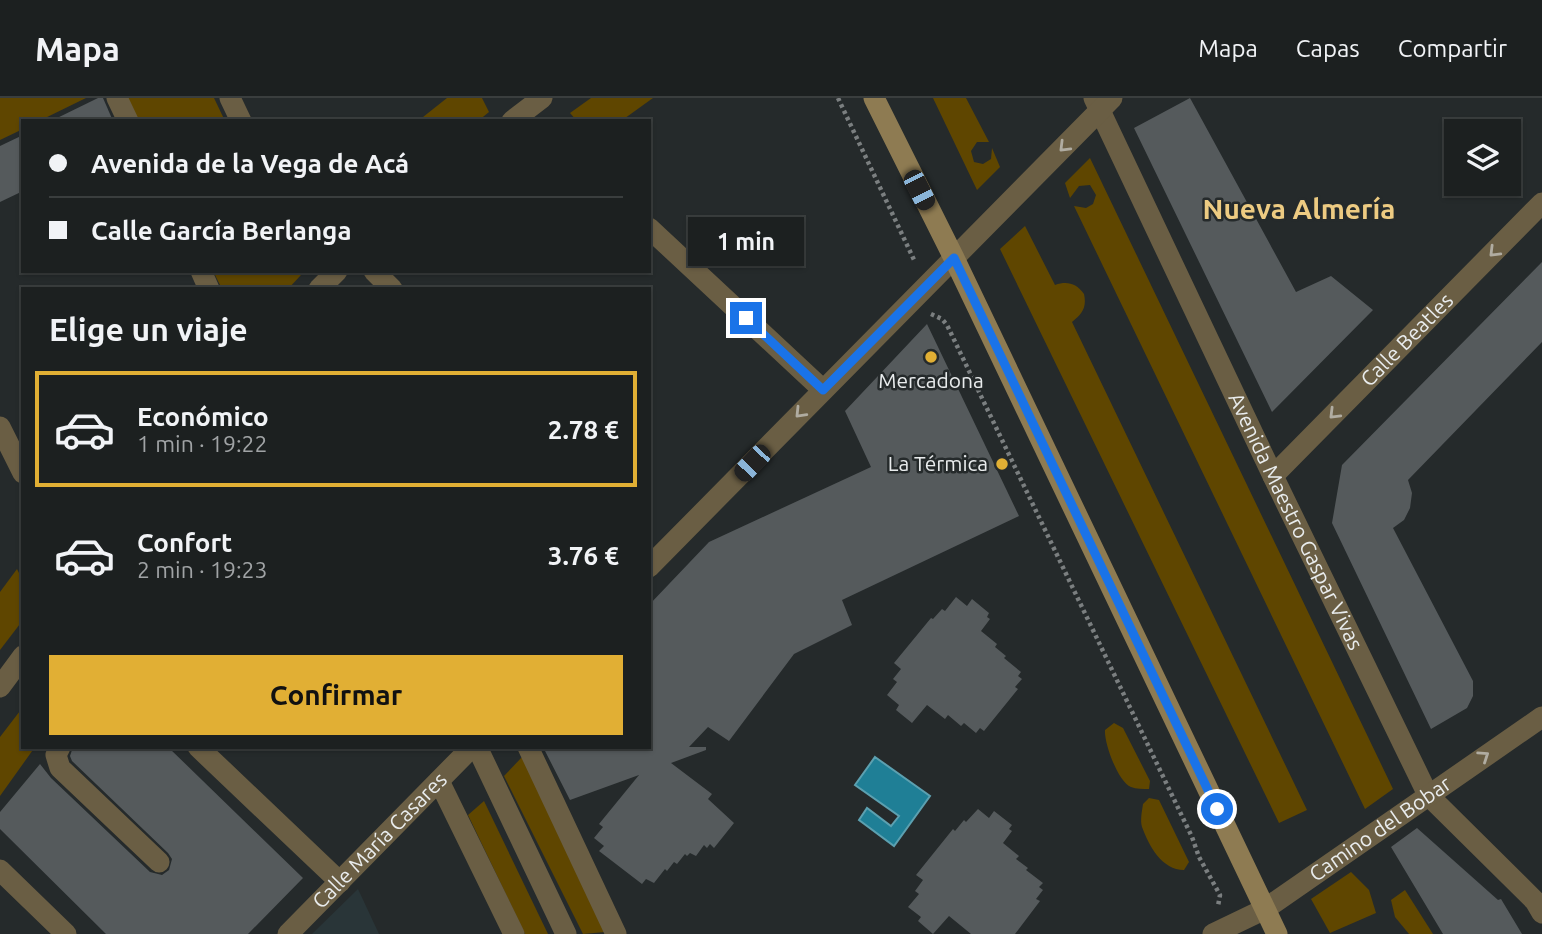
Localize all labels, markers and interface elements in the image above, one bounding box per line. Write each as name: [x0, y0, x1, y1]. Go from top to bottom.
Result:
text: Mapa: [35, 30, 120, 67]
text: Mapa: [1198, 35, 1258, 62]
text: Capas: [1296, 35, 1360, 62]
text: Compartir: [1398, 35, 1507, 62]
map controls: [1444, 119, 1521, 196]
button: layers: [1444, 119, 1521, 196]
one-way arrow: [1059, 138, 1072, 151]
text: Avenida de la Vega de Acá: [91, 149, 409, 178]
car: [901, 167, 938, 213]
district label: Nueva Almería: [1203, 193, 1395, 224]
text: Calle García Berlanga: [91, 216, 352, 245]
callout: 1 min: [688, 216, 804, 266]
text: 1 min: [717, 229, 775, 254]
one-way arrow: [1489, 243, 1502, 256]
street label: Calle Beatles: [1355, 288, 1457, 391]
route end: [730, 302, 762, 334]
text: Elige un viaje: [49, 311, 248, 347]
marker: Mercadona: [923, 349, 939, 365]
place label: Mercadona: [878, 368, 984, 392]
street label: Avenida Maestro Gaspar Vivas: [1224, 389, 1369, 653]
icon: car: [53, 398, 116, 461]
text: Económico: [137, 402, 269, 431]
one-way arrow: [796, 404, 809, 417]
one-way arrow: [1330, 405, 1343, 418]
text: 2.78 €: [548, 415, 619, 444]
text: 1 min · 19:22: [137, 431, 268, 456]
car: [730, 441, 775, 485]
place label: La Térmica: [888, 451, 988, 475]
marker: La Térmica: [994, 456, 1010, 472]
icon: car: [53, 524, 116, 587]
text: Confort: [137, 528, 232, 557]
text: 3.76 €: [548, 541, 619, 570]
text: 2 min · 19:23: [137, 557, 268, 582]
button: Confirmar: [49, 655, 623, 735]
one-way arrow: [1476, 752, 1489, 765]
street label: Calle María Casares: [307, 767, 451, 913]
street label: Camino del Bobar: [1304, 771, 1455, 886]
route start: [1201, 793, 1233, 825]

